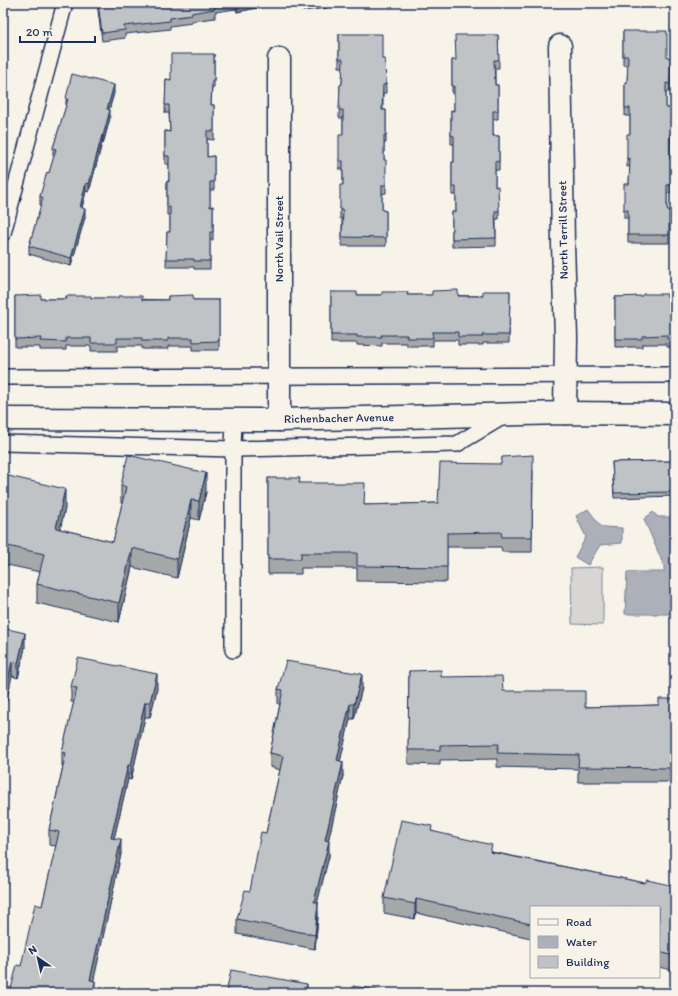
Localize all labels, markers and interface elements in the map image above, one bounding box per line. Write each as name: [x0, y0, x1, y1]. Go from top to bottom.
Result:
scale bar: [20, 18, 95, 44]
text: 20 m: [26, 25, 53, 39]
street label: North Terrill Street: [555, 180, 571, 280]
street label: North Vail Street: [272, 195, 286, 282]
street label: Richenbacher Avenue: [284, 410, 394, 426]
legend: [530, 906, 660, 978]
text: Road: [566, 915, 592, 929]
text: Water: [566, 935, 597, 949]
north arrow: [18, 938, 58, 978]
text: N: [26, 943, 39, 958]
text: Building: [566, 955, 610, 969]

